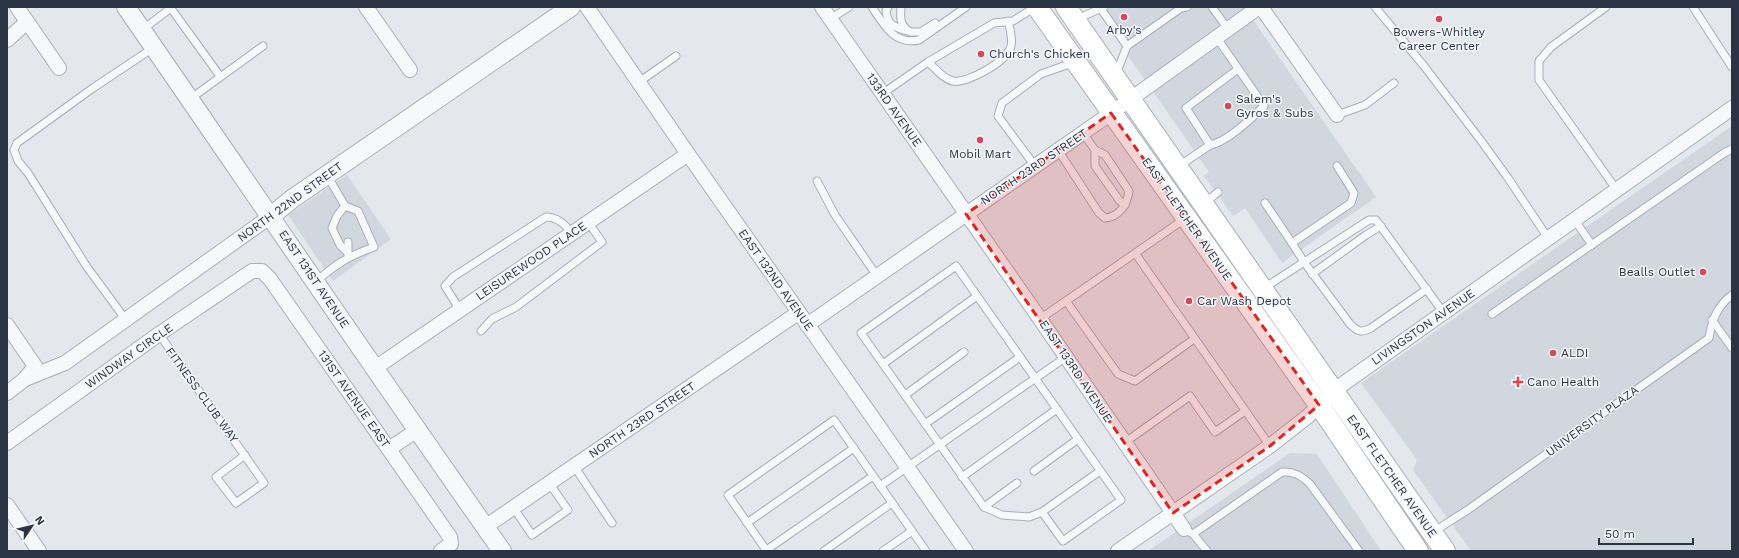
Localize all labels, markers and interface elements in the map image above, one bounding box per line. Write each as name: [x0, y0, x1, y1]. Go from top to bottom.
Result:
marker: Arby's: [1119, 12, 1129, 22]
marker: Bowers-Whitley Career Center: [1434, 14, 1444, 24]
place label: Arby's: [1106, 23, 1142, 37]
place label: Bowers-Whitley Career Center: [1393, 25, 1486, 53]
place label: Church's Chicken: [989, 47, 1090, 61]
marker: Church's Chicken: [976, 49, 986, 59]
street label: 133RD AVENUE: [863, 71, 925, 150]
place label: Salem's Gyros & Subs: [1236, 92, 1314, 120]
marker: Salem's Gyros & Subs: [1223, 101, 1233, 111]
street label: NORTH 23RD STREET: [978, 126, 1090, 208]
marker: Mobil Mart: [975, 135, 985, 145]
place label: Mobil Mart: [949, 147, 1011, 161]
street label: EAST FLETCHER AVENUE: [1139, 155, 1235, 283]
street label: NORTH 22ND STREET: [235, 159, 345, 245]
street label: LEISUREWOOD PLACE: [473, 219, 589, 303]
street label: EAST 132ND AVENUE: [736, 226, 817, 334]
street label: EAST 131ST AVENUE: [276, 227, 352, 331]
place label: Bealls Outlet: [1619, 265, 1695, 279]
marker: Bealls Outlet: [1698, 267, 1708, 277]
street label: LIVINGSTON AVENUE: [1369, 286, 1478, 368]
place label: Car Wash Depot: [1197, 294, 1291, 308]
marker: Car Wash Depot: [1184, 296, 1194, 306]
street label: EAST 133RD AVENUE: [1037, 317, 1116, 425]
street label: WINDWAY CIRCLE: [82, 320, 176, 392]
street label: FITNESS CLUB WAY: [163, 345, 241, 446]
place label: ALDI: [1561, 346, 1588, 360]
street label: 131ST AVENUE EAST: [315, 347, 393, 451]
marker: ALDI: [1548, 348, 1558, 358]
place label: Cano Health: [1527, 375, 1599, 389]
marker: Cano Health: [1512, 376, 1524, 388]
street label: NORTH 23RD STREET: [586, 379, 698, 461]
street label: UNIVERSITY PLAZA: [1543, 383, 1641, 459]
street label: EAST FLETCHER AVENUE: [1344, 412, 1440, 540]
north arrow: [12, 506, 52, 546]
text: N: [32, 513, 47, 528]
scale bar: [1599, 520, 1693, 546]
text: 50 m: [1605, 527, 1635, 541]

